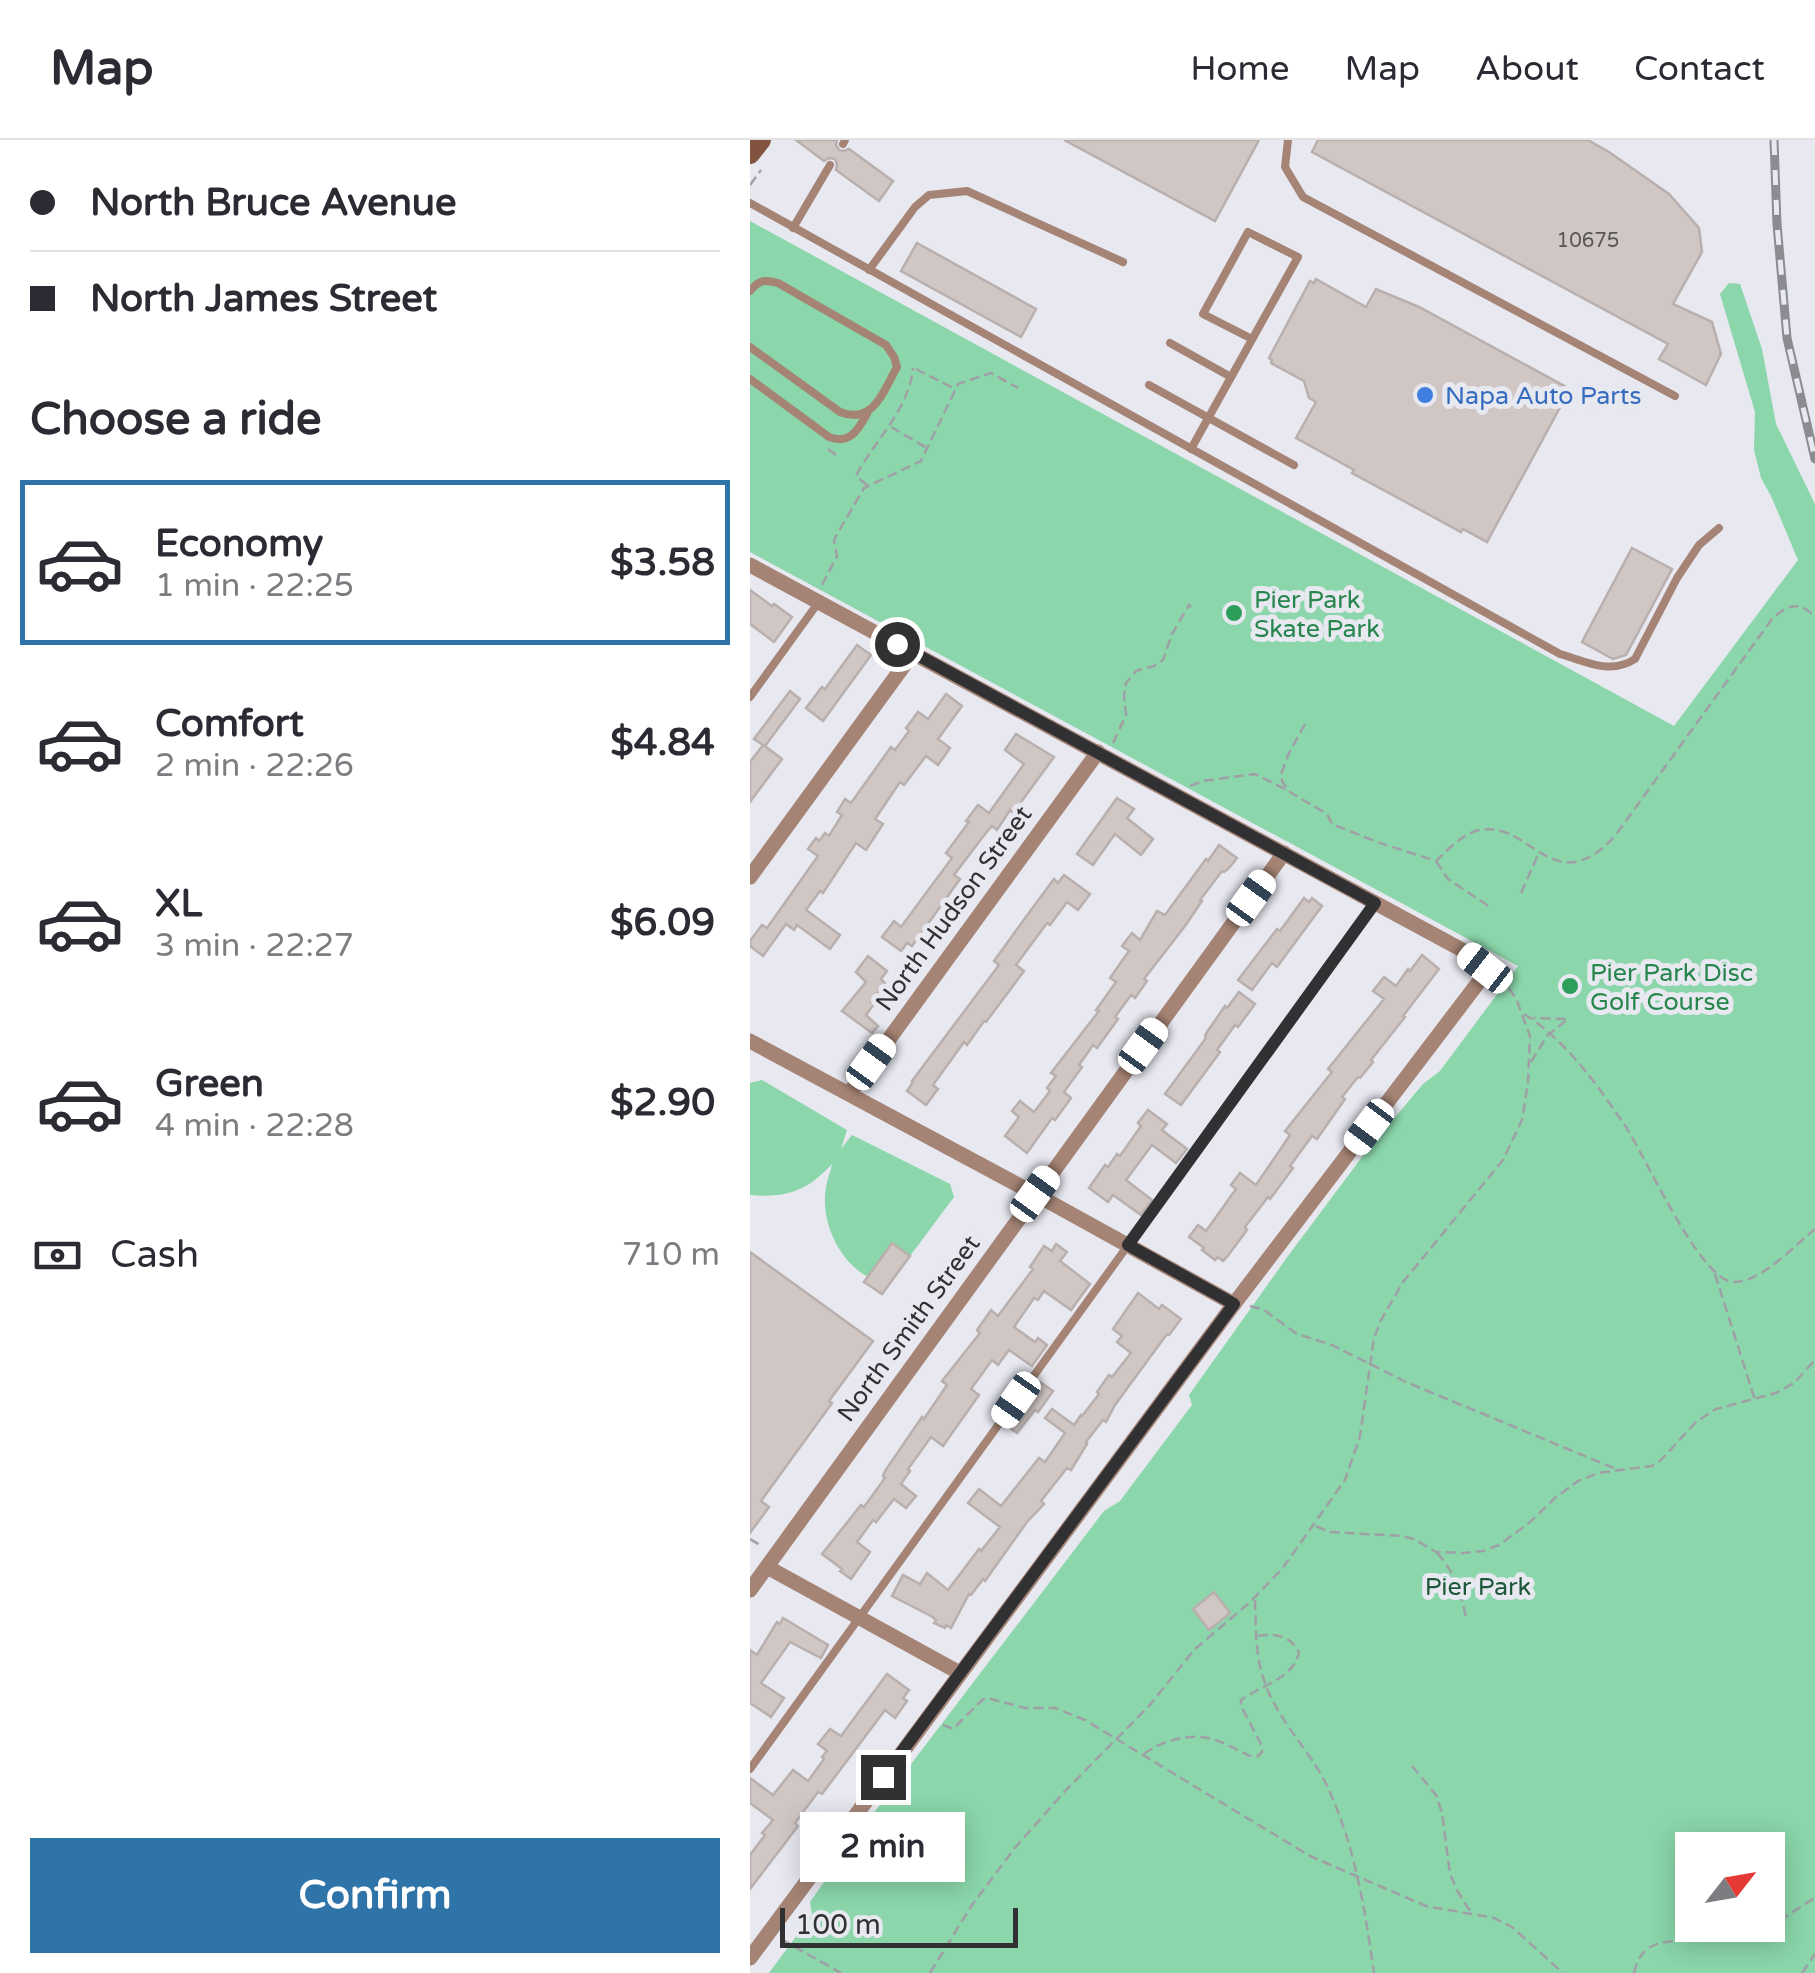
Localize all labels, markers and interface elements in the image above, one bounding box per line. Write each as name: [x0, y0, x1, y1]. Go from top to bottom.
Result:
text: Map: [50, 40, 154, 98]
text: Home: [1190, 48, 1289, 90]
text: Map: [1344, 48, 1420, 90]
text: About: [1475, 48, 1579, 90]
text: Contact: [1634, 48, 1765, 90]
text: North Bruce Avenue: [90, 180, 456, 226]
house number: 10675: [1557, 229, 1619, 253]
text: North James Street: [90, 276, 437, 322]
place label: Napa Auto Parts: [1445, 381, 1641, 411]
marker: Napa Auto Parts: [1414, 384, 1436, 406]
text: Choose a ride: [30, 393, 321, 447]
icon: car: [35, 518, 125, 608]
text: Economy: [155, 521, 323, 567]
text: $3.58: [610, 540, 715, 586]
text: 1 min · 22:25: [155, 567, 354, 605]
place label: Pier Park Skate Park: [1254, 585, 1380, 644]
marker: Pier Park Skate Park: [1223, 602, 1245, 624]
route start: [875, 622, 920, 667]
icon: car: [35, 698, 125, 788]
text: Comfort: [155, 701, 304, 747]
text: $4.84: [610, 720, 715, 766]
text: 2 min · 22:26: [155, 747, 354, 785]
street label: North Hudson Street: [869, 800, 1038, 1017]
car: [1221, 865, 1281, 931]
icon: car: [35, 878, 125, 968]
text: XL: [155, 881, 202, 927]
text: $6.09: [610, 900, 715, 946]
text: 3 min · 22:27: [155, 927, 354, 965]
car: [1452, 938, 1518, 998]
place label: Pier Park Disc Golf Course: [1590, 958, 1753, 1017]
marker: Pier Park Disc Golf Course: [1559, 975, 1581, 997]
car: [1113, 1013, 1173, 1079]
car: [841, 1029, 901, 1095]
icon: car: [35, 1058, 125, 1148]
text: Green: [155, 1061, 264, 1107]
text: $2.90: [610, 1080, 715, 1126]
car: [1339, 1094, 1399, 1160]
text: 4 min · 22:28: [155, 1107, 354, 1145]
car: [1005, 1161, 1065, 1227]
icon: cash: [30, 1228, 85, 1283]
street label: North Smith Street: [831, 1229, 987, 1428]
text: Cash: [110, 1232, 199, 1278]
text: 710 m: [622, 1236, 720, 1274]
car: [987, 1367, 1045, 1433]
park label: Pier Park: [1425, 1572, 1531, 1602]
route end: [861, 1755, 906, 1800]
callout: 2 min: [801, 1812, 966, 1882]
text: 2 min: [840, 1828, 925, 1866]
north arrow: [1675, 1832, 1785, 1942]
map controls: [1675, 1832, 1785, 1942]
button: Confirm: [30, 1838, 720, 1953]
scale bar: [780, 1903, 1018, 1948]
text: 100 m: [795, 1908, 881, 1942]

